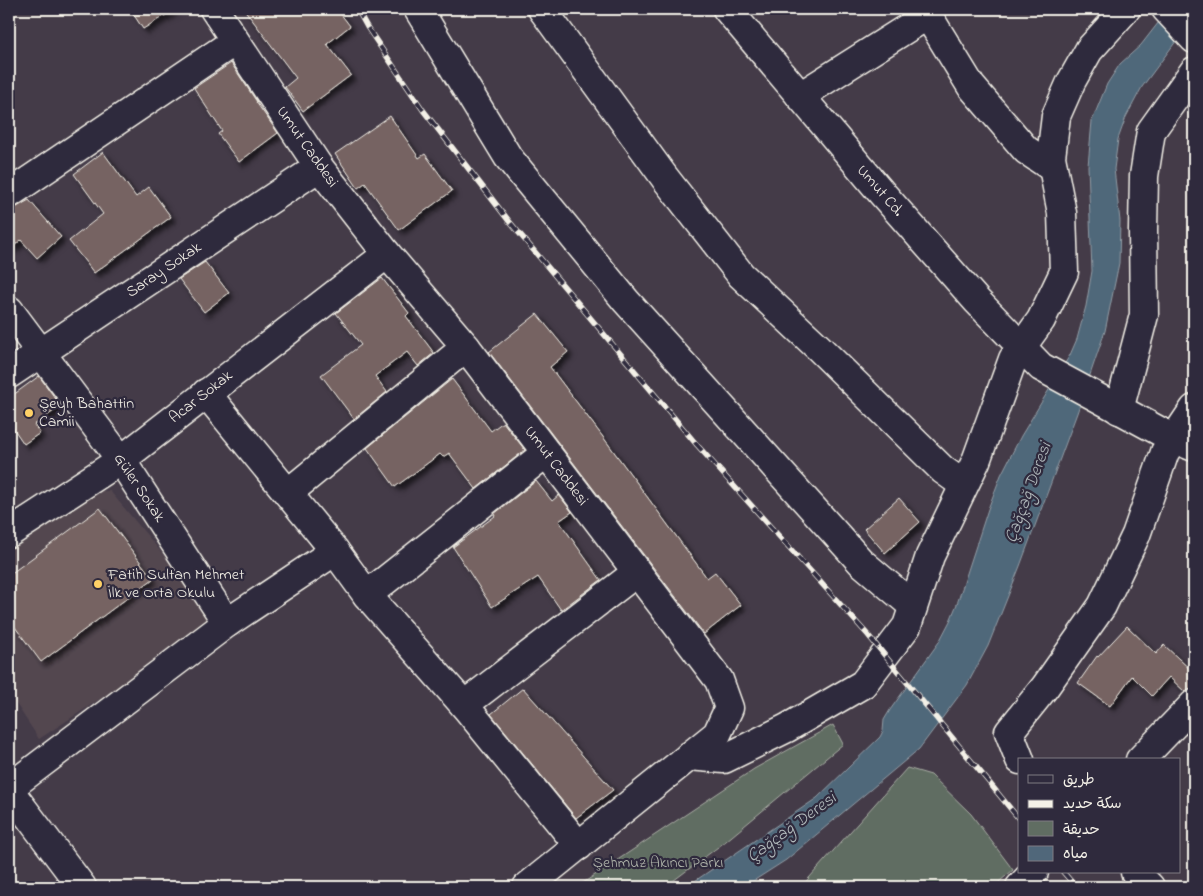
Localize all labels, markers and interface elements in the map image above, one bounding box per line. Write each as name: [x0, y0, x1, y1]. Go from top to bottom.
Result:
street label: Umut Caddesi: [270, 101, 344, 193]
street label: Umut Cd.: [851, 160, 909, 222]
street label: Saray Sokak: [122, 235, 207, 304]
street label: Acar Sokak: [164, 364, 239, 430]
place label: Şeyh Bahattin Camii: [39, 392, 134, 434]
marker: Şeyh Bahattin Camii: [23, 407, 35, 419]
street label: Umut Caddesi: [518, 421, 594, 511]
water label: Çağçağ Deresi: [999, 437, 1060, 547]
street label: Güler Sokak: [107, 449, 172, 528]
place label: Fatih Sultan Mehmet İlk ve Orta Okulu: [107, 563, 245, 605]
marker: Fatih Sultan Mehmet İlk ve Orta Okulu: [92, 578, 104, 590]
legend: [1018, 758, 1180, 874]
text: طريق: [1063, 769, 1095, 791]
water label: Çağçağ Deresi: [742, 785, 844, 869]
text: سكة حديد: [1063, 793, 1122, 815]
text: حديقة: [1063, 819, 1100, 841]
text: مياه: [1063, 843, 1088, 865]
park label: Şehmuz Akıncı Parkı: [593, 851, 723, 875]

